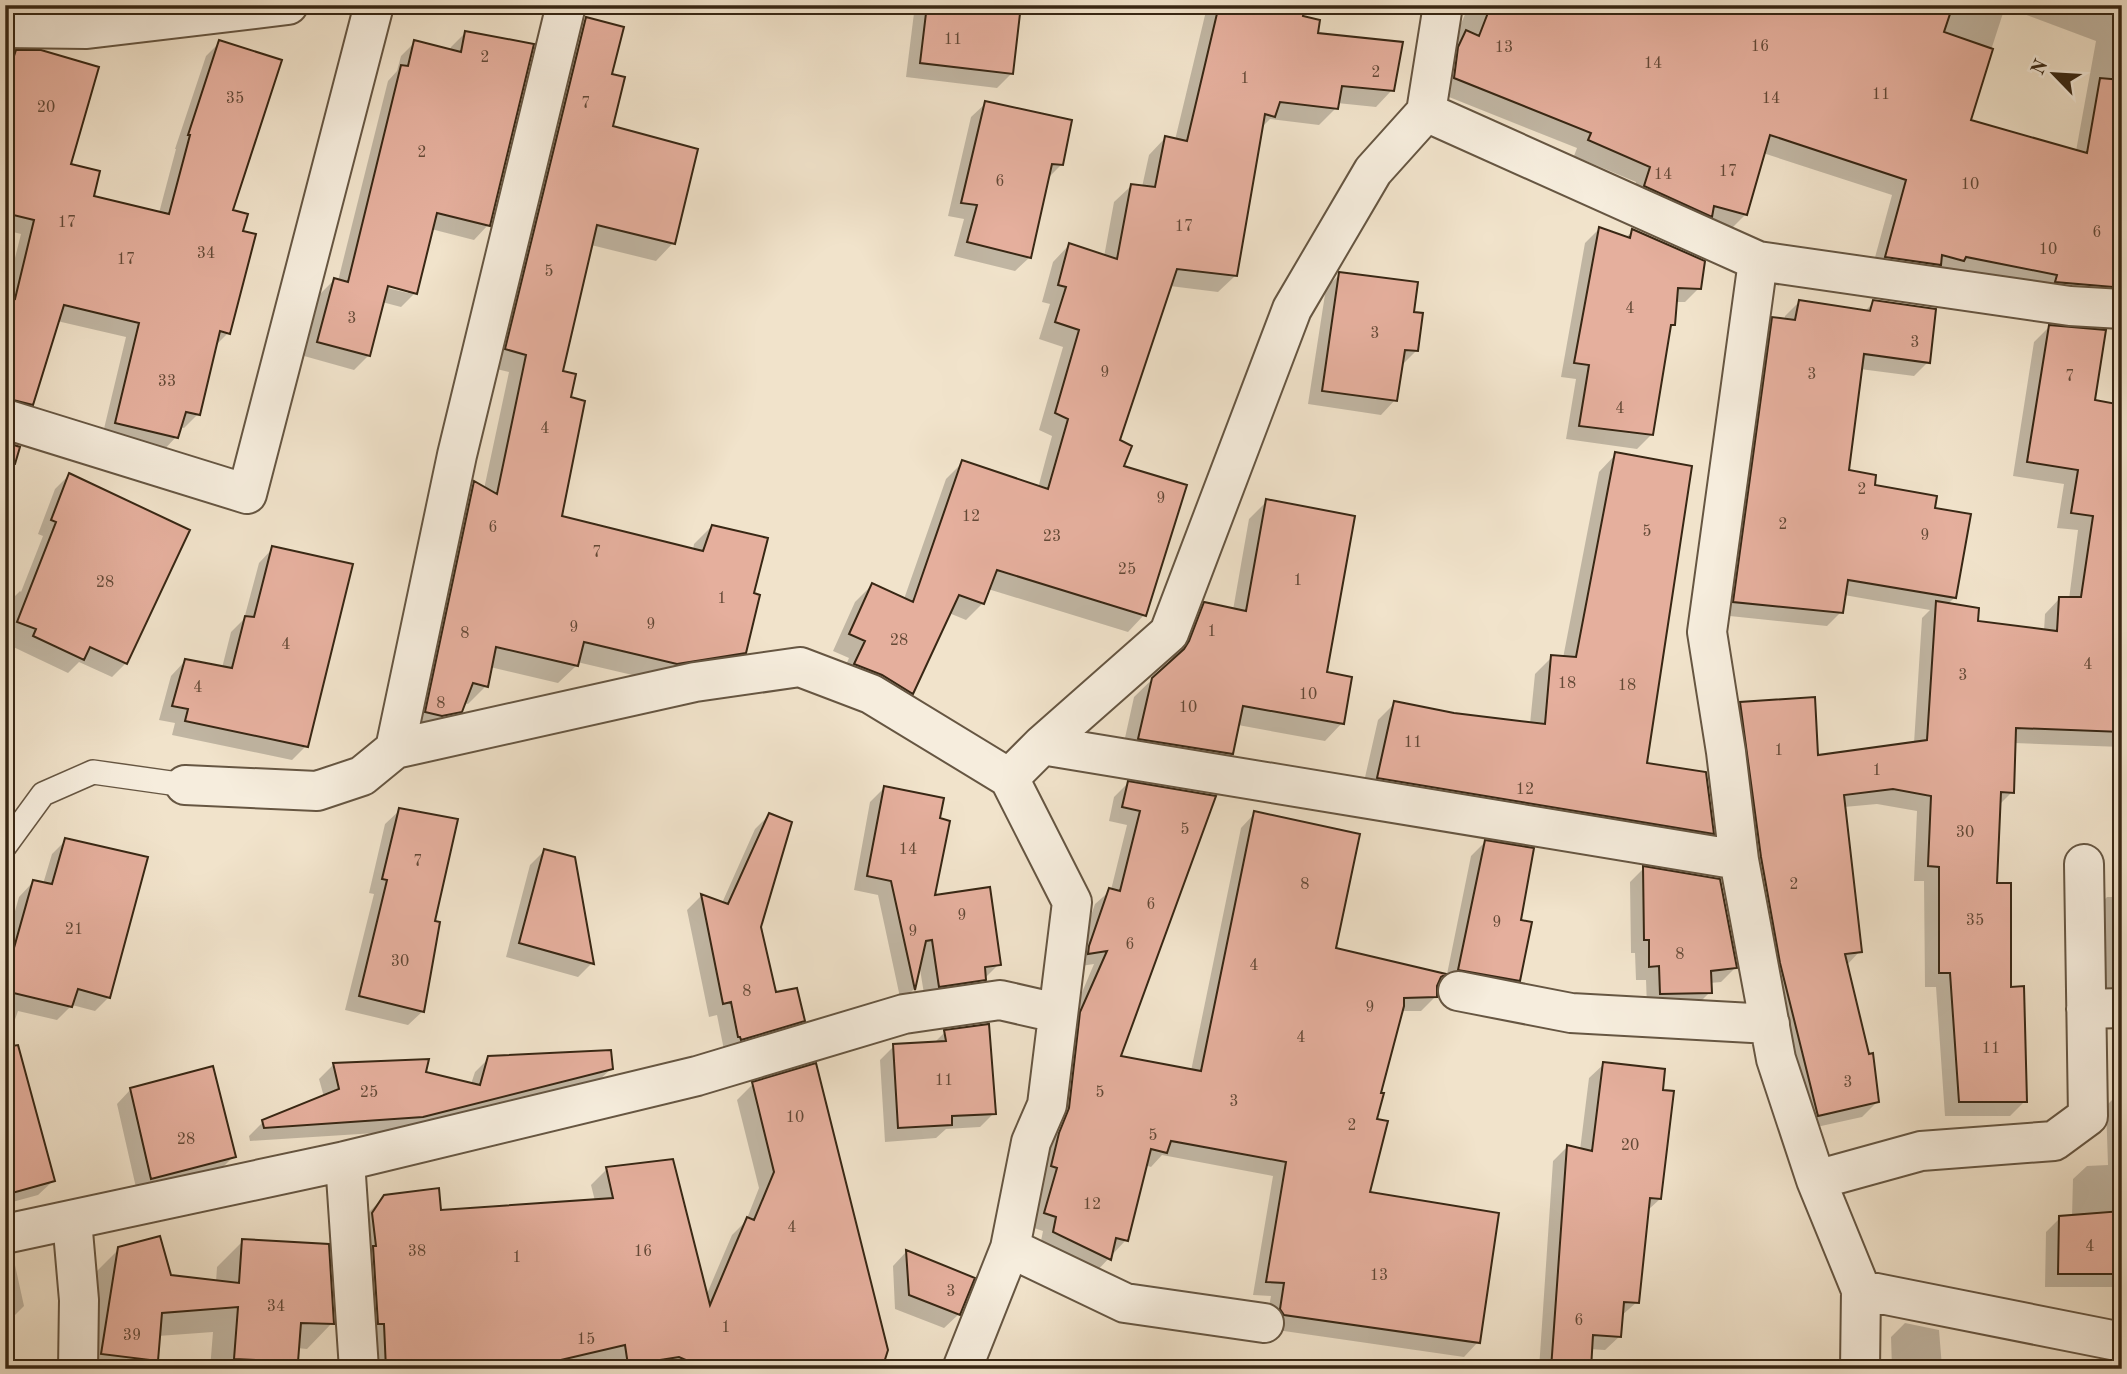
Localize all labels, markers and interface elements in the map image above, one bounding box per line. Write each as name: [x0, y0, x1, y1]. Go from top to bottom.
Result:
house number: 11: [944, 32, 962, 48]
north arrow: [2018, 38, 2088, 108]
house number: 16: [1751, 39, 1769, 55]
house number: 13: [1495, 40, 1513, 56]
house number: 2: [480, 50, 490, 66]
house number: 14: [1644, 56, 1662, 72]
text: N: [2029, 57, 2053, 78]
house number: 2: [1371, 65, 1381, 81]
house number: 1: [1240, 71, 1250, 87]
house number: 11: [1872, 87, 1890, 103]
house number: 35: [226, 91, 244, 107]
house number: 14: [1762, 91, 1780, 107]
house number: 7: [581, 96, 591, 112]
house number: 20: [37, 100, 55, 116]
house number: 2: [417, 145, 427, 161]
house number: 17: [1719, 164, 1737, 180]
house number: 14: [1654, 167, 1672, 183]
house number: 6: [995, 174, 1005, 190]
house number: 10: [1961, 177, 1979, 193]
house number: 17: [58, 215, 76, 231]
house number: 17: [1175, 219, 1193, 235]
house number: 6: [2092, 225, 2102, 241]
house number: 10: [2039, 242, 2057, 258]
house number: 34: [197, 246, 215, 262]
house number: 17: [117, 252, 135, 268]
house number: 5: [544, 264, 554, 280]
house number: 4: [1625, 301, 1635, 317]
house number: 3: [347, 311, 357, 327]
house number: 3: [1370, 326, 1380, 342]
house number: 3: [1910, 335, 1920, 351]
house number: 9: [1100, 365, 1110, 381]
house number: 3: [1807, 367, 1817, 383]
house number: 7: [2065, 369, 2075, 385]
house number: 33: [158, 374, 176, 390]
house number: 4: [1615, 401, 1625, 417]
house number: 4: [540, 421, 550, 437]
house number: 2: [1857, 482, 1867, 498]
house number: 9: [1156, 491, 1166, 507]
house number: 12: [962, 509, 980, 525]
house number: 2: [1778, 517, 1788, 533]
house number: 6: [488, 520, 498, 536]
house number: 5: [1642, 524, 1652, 540]
house number: 9: [1920, 528, 1930, 544]
house number: 23: [1043, 529, 1061, 545]
house number: 7: [592, 545, 602, 561]
house number: 25: [1118, 562, 1136, 578]
house number: 1: [1293, 573, 1303, 589]
house number: 28: [96, 575, 114, 591]
house number: 1: [717, 591, 727, 607]
house number: 9: [646, 617, 656, 633]
house number: 9: [569, 620, 579, 636]
house number: 1: [1207, 624, 1217, 640]
house number: 8: [460, 626, 470, 642]
house number: 28: [890, 633, 908, 649]
house number: 4: [281, 637, 291, 653]
house number: 4: [2083, 657, 2093, 673]
house number: 3: [1958, 668, 1968, 684]
house number: 18: [1558, 676, 1576, 692]
house number: 18: [1618, 678, 1636, 694]
house number: 4: [193, 680, 203, 696]
house number: 10: [1299, 687, 1317, 703]
house number: 8: [436, 696, 446, 712]
house number: 10: [1179, 700, 1197, 716]
house number: 11: [1404, 735, 1422, 751]
house number: 1: [1774, 743, 1784, 759]
house number: 1: [1872, 763, 1882, 779]
house number: 12: [1516, 782, 1534, 798]
house number: 5: [1180, 822, 1190, 838]
house number: 30: [1956, 825, 1974, 841]
house number: 14: [899, 842, 917, 858]
house number: 7: [413, 854, 423, 870]
house number: 8: [1300, 877, 1310, 893]
house number: 2: [1789, 877, 1799, 893]
house number: 6: [1146, 897, 1156, 913]
house number: 9: [957, 908, 967, 924]
house number: 35: [1966, 913, 1984, 929]
house number: 9: [1492, 915, 1502, 931]
house number: 21: [65, 922, 83, 938]
house number: 9: [908, 924, 918, 940]
house number: 6: [1125, 937, 1135, 953]
house number: 8: [1675, 947, 1685, 963]
house number: 30: [391, 954, 409, 970]
house number: 4: [1249, 958, 1259, 974]
house number: 8: [742, 984, 752, 1000]
house number: 9: [1365, 1000, 1375, 1016]
house number: 4: [1296, 1030, 1306, 1046]
house number: 11: [1982, 1041, 2000, 1057]
house number: 11: [935, 1073, 953, 1089]
house number: 3: [1843, 1075, 1853, 1091]
house number: 25: [360, 1085, 378, 1101]
house number: 5: [1095, 1085, 1105, 1101]
house number: 3: [1229, 1094, 1239, 1110]
house number: 10: [786, 1110, 804, 1126]
house number: 2: [1347, 1118, 1357, 1134]
house number: 5: [1148, 1128, 1158, 1144]
house number: 28: [177, 1132, 195, 1148]
house number: 20: [1621, 1138, 1639, 1154]
house number: 12: [1083, 1197, 1101, 1213]
house number: 4: [787, 1220, 797, 1236]
house number: 4: [2085, 1239, 2095, 1255]
house number: 38: [408, 1244, 426, 1260]
house number: 16: [634, 1244, 652, 1260]
house number: 1: [512, 1250, 522, 1266]
house number: 13: [1370, 1268, 1388, 1284]
house number: 3: [946, 1284, 956, 1300]
house number: 34: [267, 1299, 285, 1315]
house number: 6: [1574, 1313, 1584, 1329]
house number: 1: [721, 1320, 731, 1336]
house number: 39: [123, 1328, 141, 1344]
house number: 15: [577, 1332, 595, 1348]

